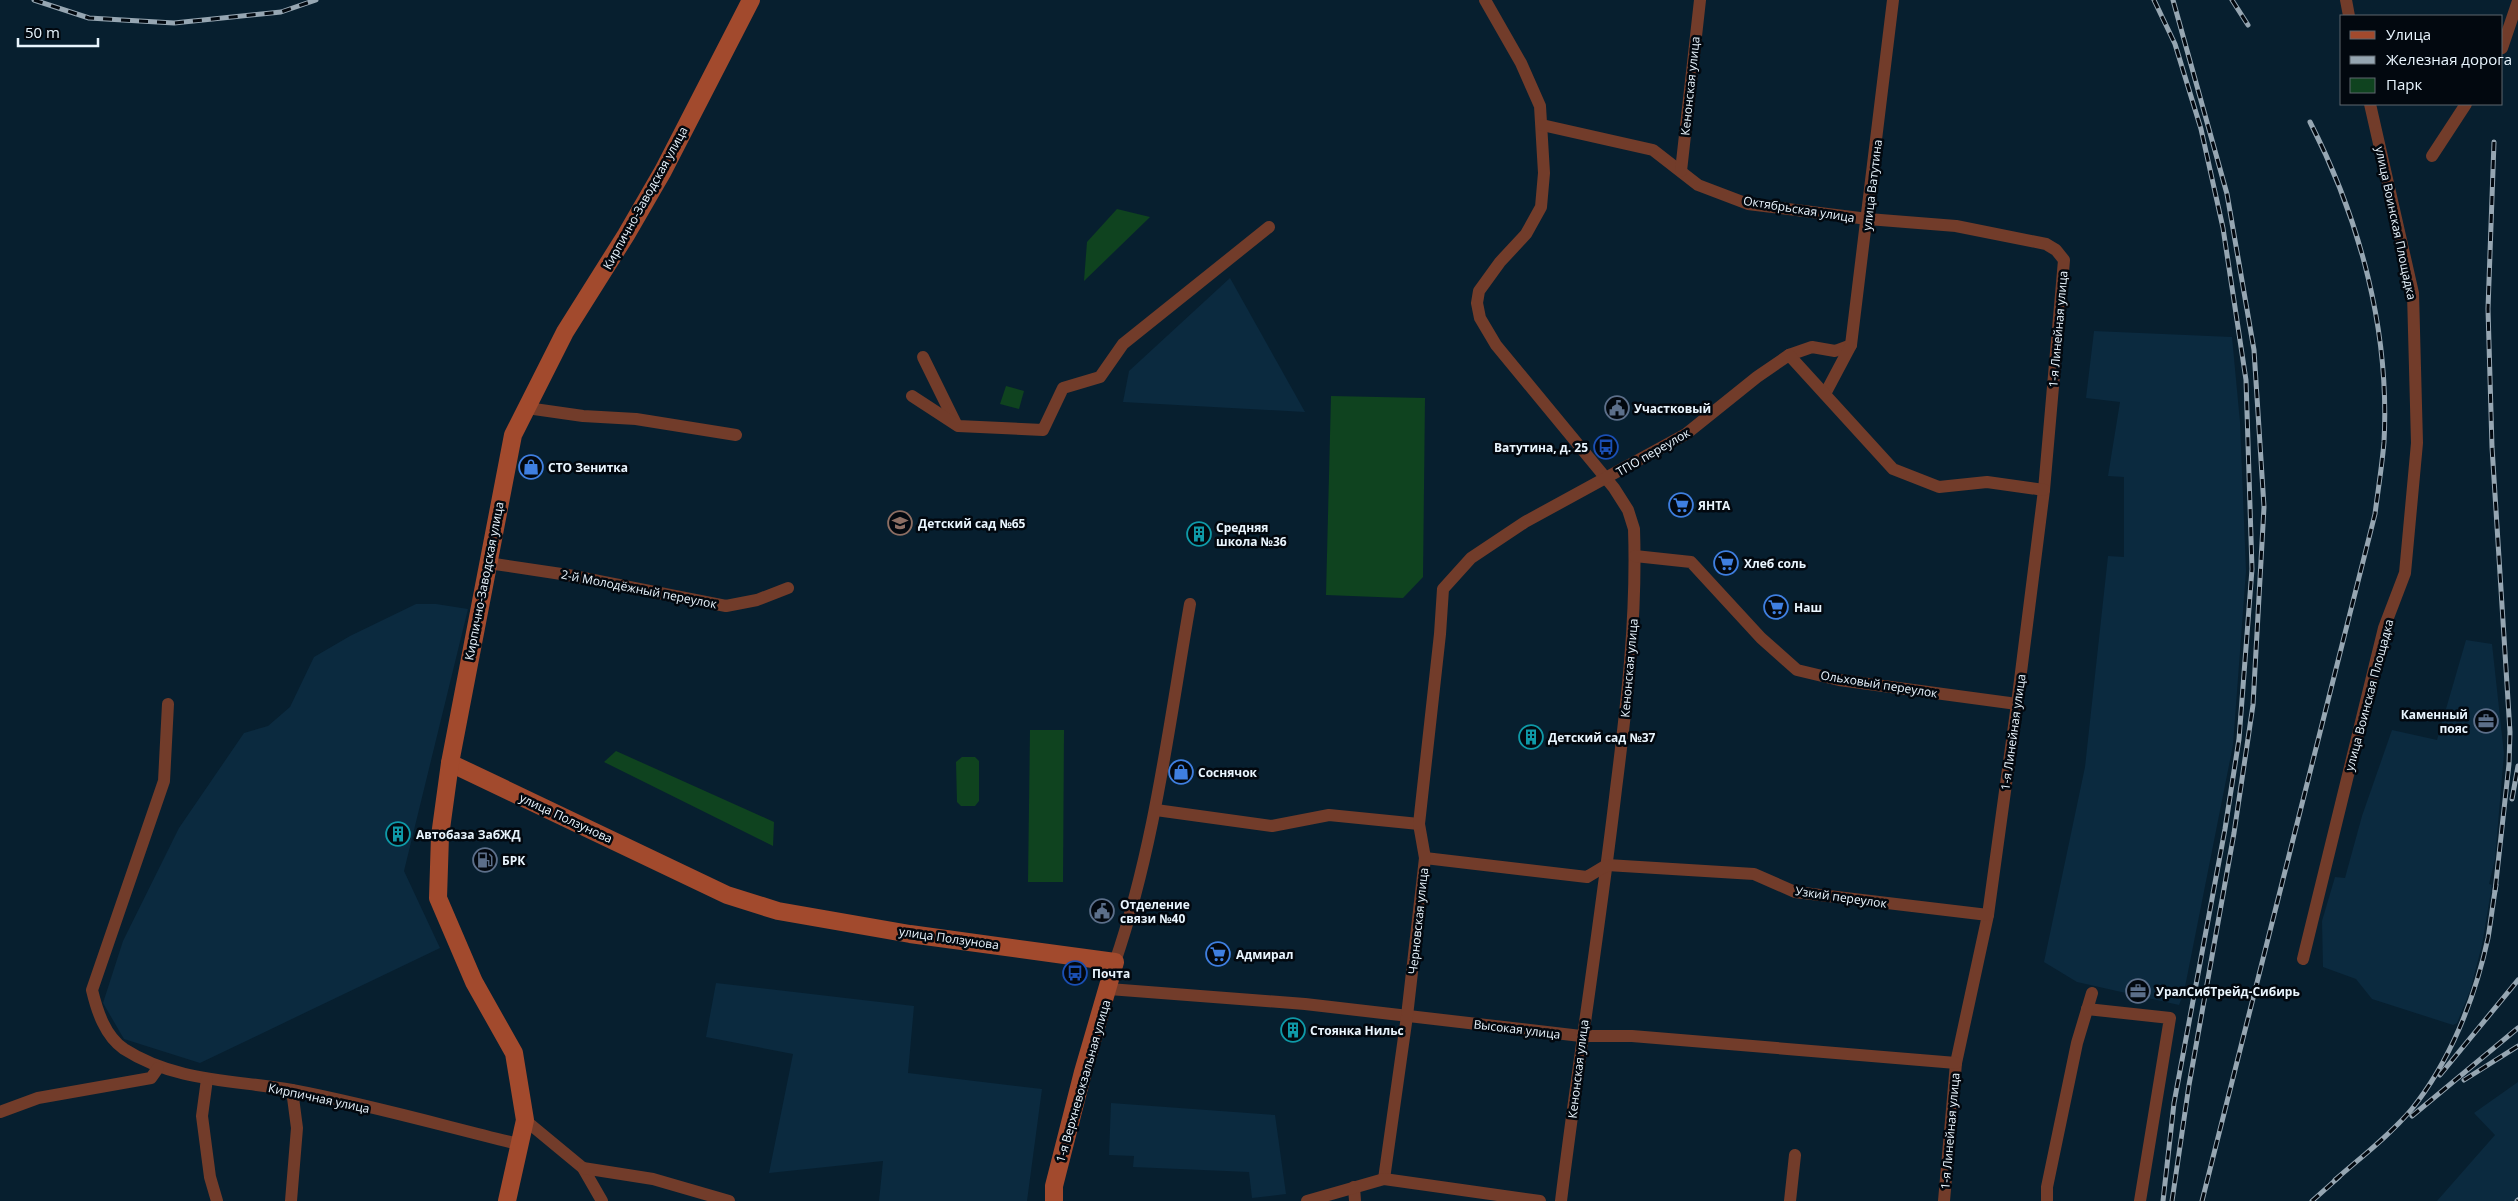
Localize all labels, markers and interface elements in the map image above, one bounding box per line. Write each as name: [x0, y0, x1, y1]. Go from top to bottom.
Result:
scale bar: [18, 15, 98, 47]
legend: [2340, 15, 2503, 105]
text: 50 m: [25, 22, 60, 42]
text: Улица: [2386, 24, 2431, 44]
street label: Кенонская улица: [1676, 36, 1704, 136]
text: Железная дорога: [2386, 49, 2512, 69]
text: Парк: [2386, 74, 2422, 94]
street label: Кирпично-Заводская улица: [599, 123, 691, 273]
street label: улица Ватутина: [1858, 139, 1886, 231]
street label: улица Воинская Площадка: [2371, 145, 2421, 301]
street label: Октябрьская улица: [1742, 192, 1856, 226]
street label: 1-я Линейная улица: [2044, 270, 2072, 388]
public building icon: Участковый: [1604, 395, 1630, 421]
place label: Участковый: [1634, 400, 1711, 417]
street label: ТПО переулок: [1613, 424, 1694, 480]
bus stop icon: Ватутина, д. 25: [1593, 434, 1619, 460]
place label: Ватутина, д. 25: [1494, 439, 1588, 456]
shop icon: СТО Зенитка: [518, 454, 544, 480]
place label: СТО Зенитка: [548, 459, 628, 476]
supermarket icon: ЯНТА: [1668, 492, 1694, 518]
place label: ЯНТА: [1697, 497, 1731, 514]
street label: Кирпично-Заводская улица: [460, 500, 508, 662]
school or university icon: Детский сад №65: [887, 510, 913, 536]
place label: Детский сад №65: [918, 515, 1026, 532]
place label: Средняя школа №36: [1216, 519, 1287, 550]
building icon: Средняя школа №36: [1186, 521, 1212, 547]
supermarket icon: Хлеб соль: [1713, 550, 1739, 576]
place label: Хлеб соль: [1744, 555, 1806, 572]
street label: 2-й Молодёжный переулок: [560, 566, 719, 613]
supermarket icon: Наш: [1763, 594, 1789, 620]
place label: Наш: [1794, 599, 1822, 616]
street label: улица Воинская Площадка: [2341, 617, 2397, 773]
street label: Кенонская улица: [1616, 618, 1642, 718]
street label: Ольховый переулок: [1819, 666, 1939, 702]
street label: 1-я Линейная улица: [1996, 673, 2030, 791]
place label: Каменный пояс: [2401, 706, 2468, 737]
office icon: Каменный пояс: [2473, 708, 2499, 734]
building icon: Детский сад №37: [1518, 724, 1544, 750]
place label: Детский сад №37: [1548, 729, 1656, 746]
shop icon: Соснячок: [1168, 759, 1194, 785]
place label: Соснячок: [1198, 764, 1258, 781]
street label: улица Ползунова: [517, 789, 615, 847]
building icon: Автобаза ЗабЖД: [385, 821, 411, 847]
place label: Автобаза ЗабЖД: [416, 826, 521, 843]
fuel station icon: БРК: [472, 847, 498, 873]
place label: БРК: [502, 852, 526, 869]
street label: Черновская улица: [1404, 867, 1432, 975]
street label: Узкий переулок: [1794, 882, 1889, 912]
place label: Отделение связи №40: [1120, 896, 1190, 927]
public building icon: Отделение связи №40: [1089, 898, 1115, 924]
street label: улица Ползунова: [898, 923, 1000, 953]
supermarket icon: Адмирал: [1205, 941, 1231, 967]
place label: Адмирал: [1236, 946, 1294, 963]
bus stop icon: Почта: [1062, 960, 1088, 986]
place label: Почта: [1092, 965, 1130, 982]
office icon: УралСибТрейд-Сибирь: [2125, 978, 2151, 1004]
place label: УралСибТрейд-Сибирь: [2156, 983, 2300, 1000]
street label: 1-я Верхневокзальная улица: [1052, 998, 1114, 1164]
street label: Высокая улица: [1473, 1015, 1561, 1043]
building icon: Стоянка Нильс: [1280, 1017, 1306, 1043]
street label: Кенонская улица: [1563, 1019, 1593, 1119]
place label: Стоянка Нильс: [1310, 1022, 1404, 1039]
street label: 1-я Линейная улица: [1936, 1072, 1964, 1190]
street label: Кирпичная улица: [267, 1079, 371, 1117]

